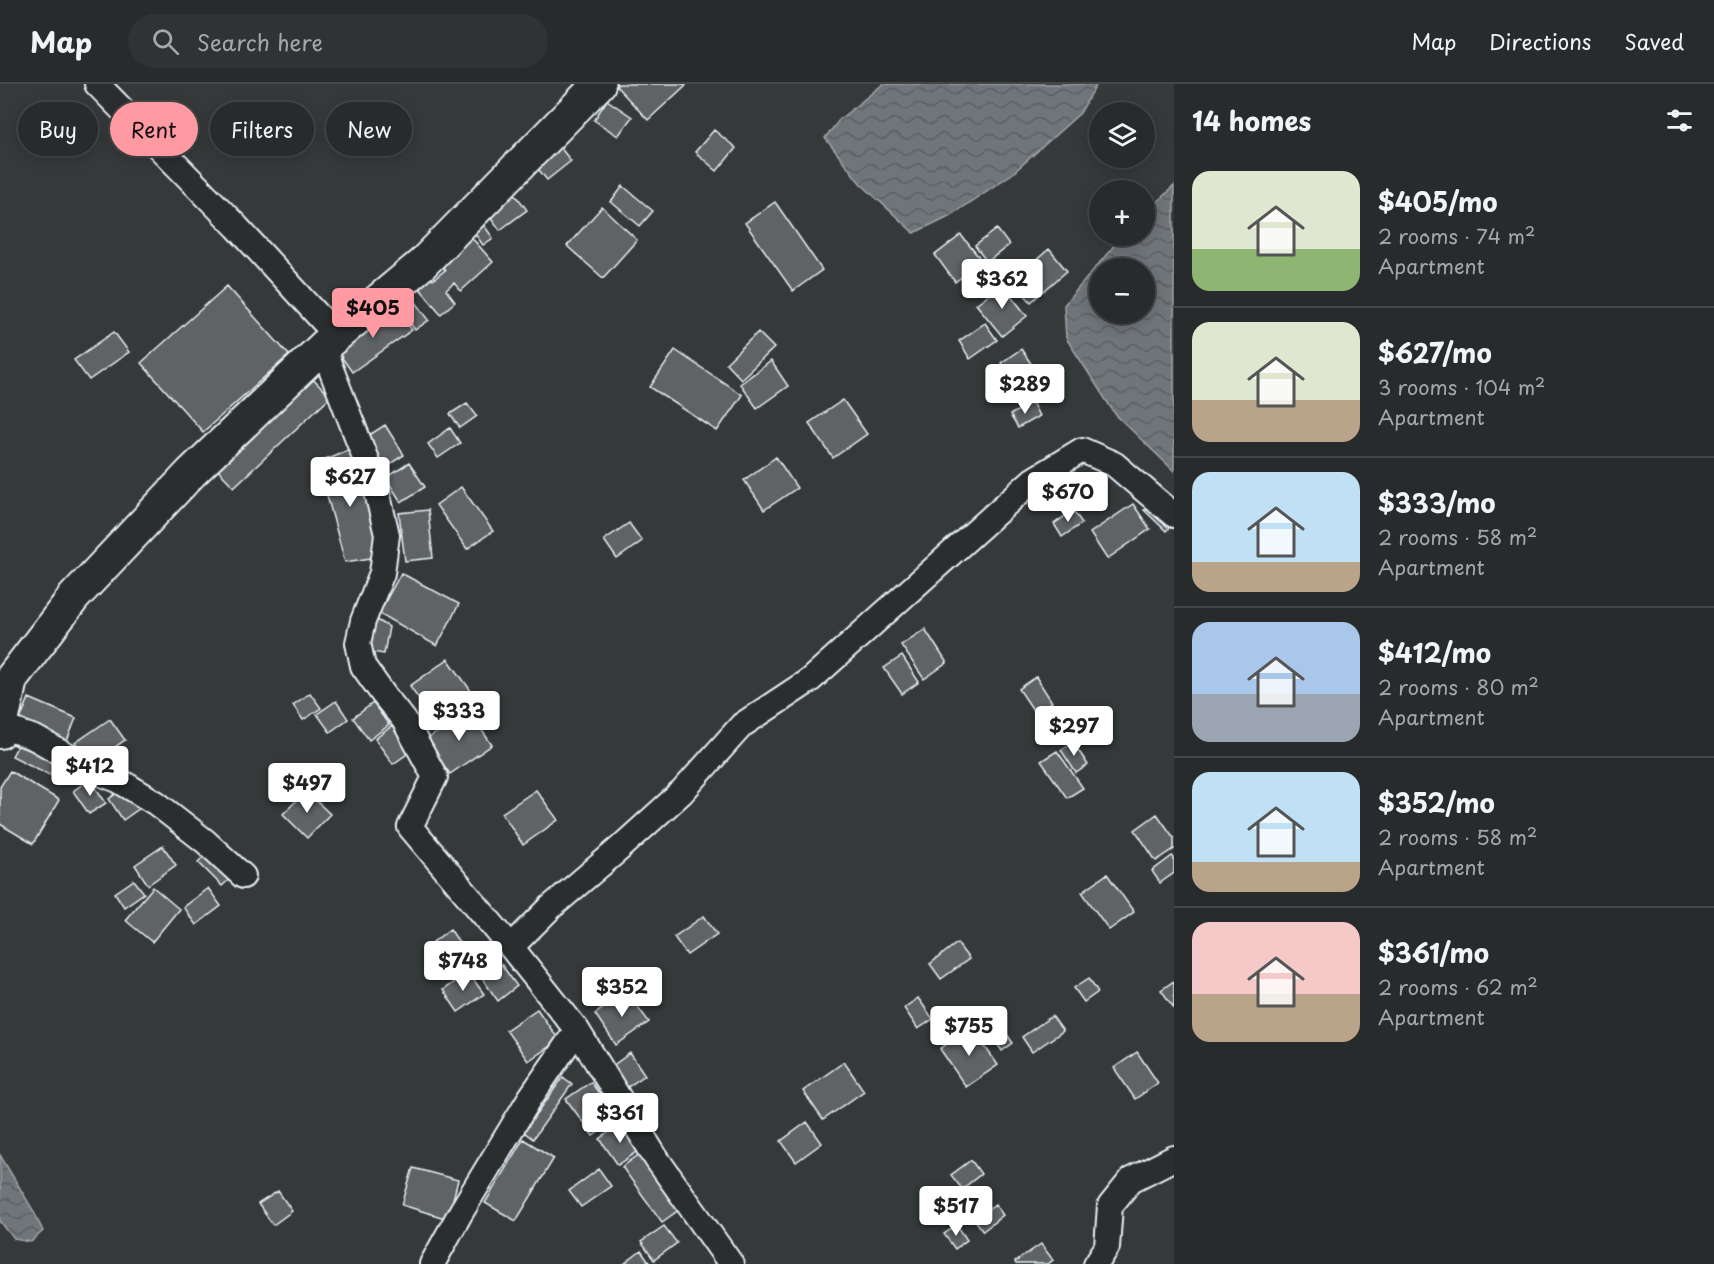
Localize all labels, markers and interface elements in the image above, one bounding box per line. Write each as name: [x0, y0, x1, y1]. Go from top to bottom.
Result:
search box: [128, 14, 548, 68]
text: Map: [30, 20, 92, 63]
icon: search: [149, 25, 182, 58]
text: Search here: [197, 25, 323, 58]
text: Map: [1411, 25, 1456, 57]
text: Directions: [1489, 25, 1591, 57]
text: Saved: [1624, 25, 1684, 57]
text: 14 homes: [1192, 101, 1311, 140]
chip: Buy: [18, 102, 98, 156]
chip: Rent: [110, 102, 198, 156]
chip: Filters: [210, 102, 314, 156]
chip: New: [326, 102, 412, 156]
map controls: [1089, 102, 1155, 324]
button: layers: [1089, 102, 1155, 168]
icon: filters: [1663, 104, 1696, 137]
button: +: [1089, 180, 1155, 246]
text: $405/mo: [1378, 182, 1498, 221]
icon: home: [1240, 195, 1312, 267]
text: 2 rooms · 74 m²: [1378, 221, 1535, 251]
text: Apartment: [1378, 251, 1485, 281]
button: −: [1089, 258, 1155, 324]
pin: $362: [966, 259, 1038, 310]
text: $362: [976, 263, 1028, 293]
pin: $405: [337, 288, 409, 339]
text: $405: [346, 292, 400, 322]
text: $627/mo: [1378, 333, 1492, 372]
icon: home: [1240, 346, 1312, 418]
pin: $289: [989, 364, 1061, 415]
text: $289: [999, 368, 1051, 398]
text: 3 rooms · 104 m²: [1378, 372, 1545, 402]
text: Apartment: [1378, 402, 1485, 432]
pin: $627: [314, 457, 386, 508]
text: $627: [325, 461, 375, 491]
pin: $670: [1032, 472, 1104, 523]
text: $670: [1042, 476, 1094, 506]
text: $333/mo: [1378, 483, 1496, 522]
icon: home: [1240, 496, 1312, 568]
text: 2 rooms · 58 m²: [1378, 522, 1537, 552]
text: Apartment: [1378, 552, 1485, 582]
text: $412/mo: [1378, 633, 1491, 672]
icon: home: [1240, 646, 1312, 718]
text: 2 rooms · 80 m²: [1378, 672, 1539, 702]
pin: $333: [423, 691, 495, 742]
text: $333: [433, 695, 485, 725]
text: Apartment: [1378, 702, 1485, 732]
pin: $297: [1038, 706, 1110, 757]
text: $297: [1049, 710, 1099, 740]
pin: $412: [54, 746, 126, 797]
text: $412: [65, 750, 115, 780]
pin: $497: [271, 763, 343, 814]
text: $497: [282, 767, 332, 797]
text: $352/mo: [1378, 783, 1495, 822]
icon: home: [1240, 796, 1312, 868]
text: 2 rooms · 58 m²: [1378, 822, 1537, 852]
text: Apartment: [1378, 852, 1485, 882]
text: $361/mo: [1378, 933, 1489, 972]
pin: $748: [427, 941, 499, 992]
text: $748: [438, 945, 488, 975]
icon: home: [1240, 946, 1312, 1018]
pin: $352: [586, 967, 658, 1018]
text: $352: [596, 971, 648, 1001]
text: 2 rooms · 62 m²: [1378, 972, 1538, 1002]
text: Apartment: [1378, 1002, 1485, 1032]
pin: $755: [933, 1006, 1005, 1057]
text: $755: [944, 1010, 994, 1040]
pin: $361: [584, 1093, 656, 1144]
text: $361: [596, 1097, 644, 1127]
pin: $517: [920, 1186, 992, 1237]
text: $517: [933, 1190, 979, 1220]

